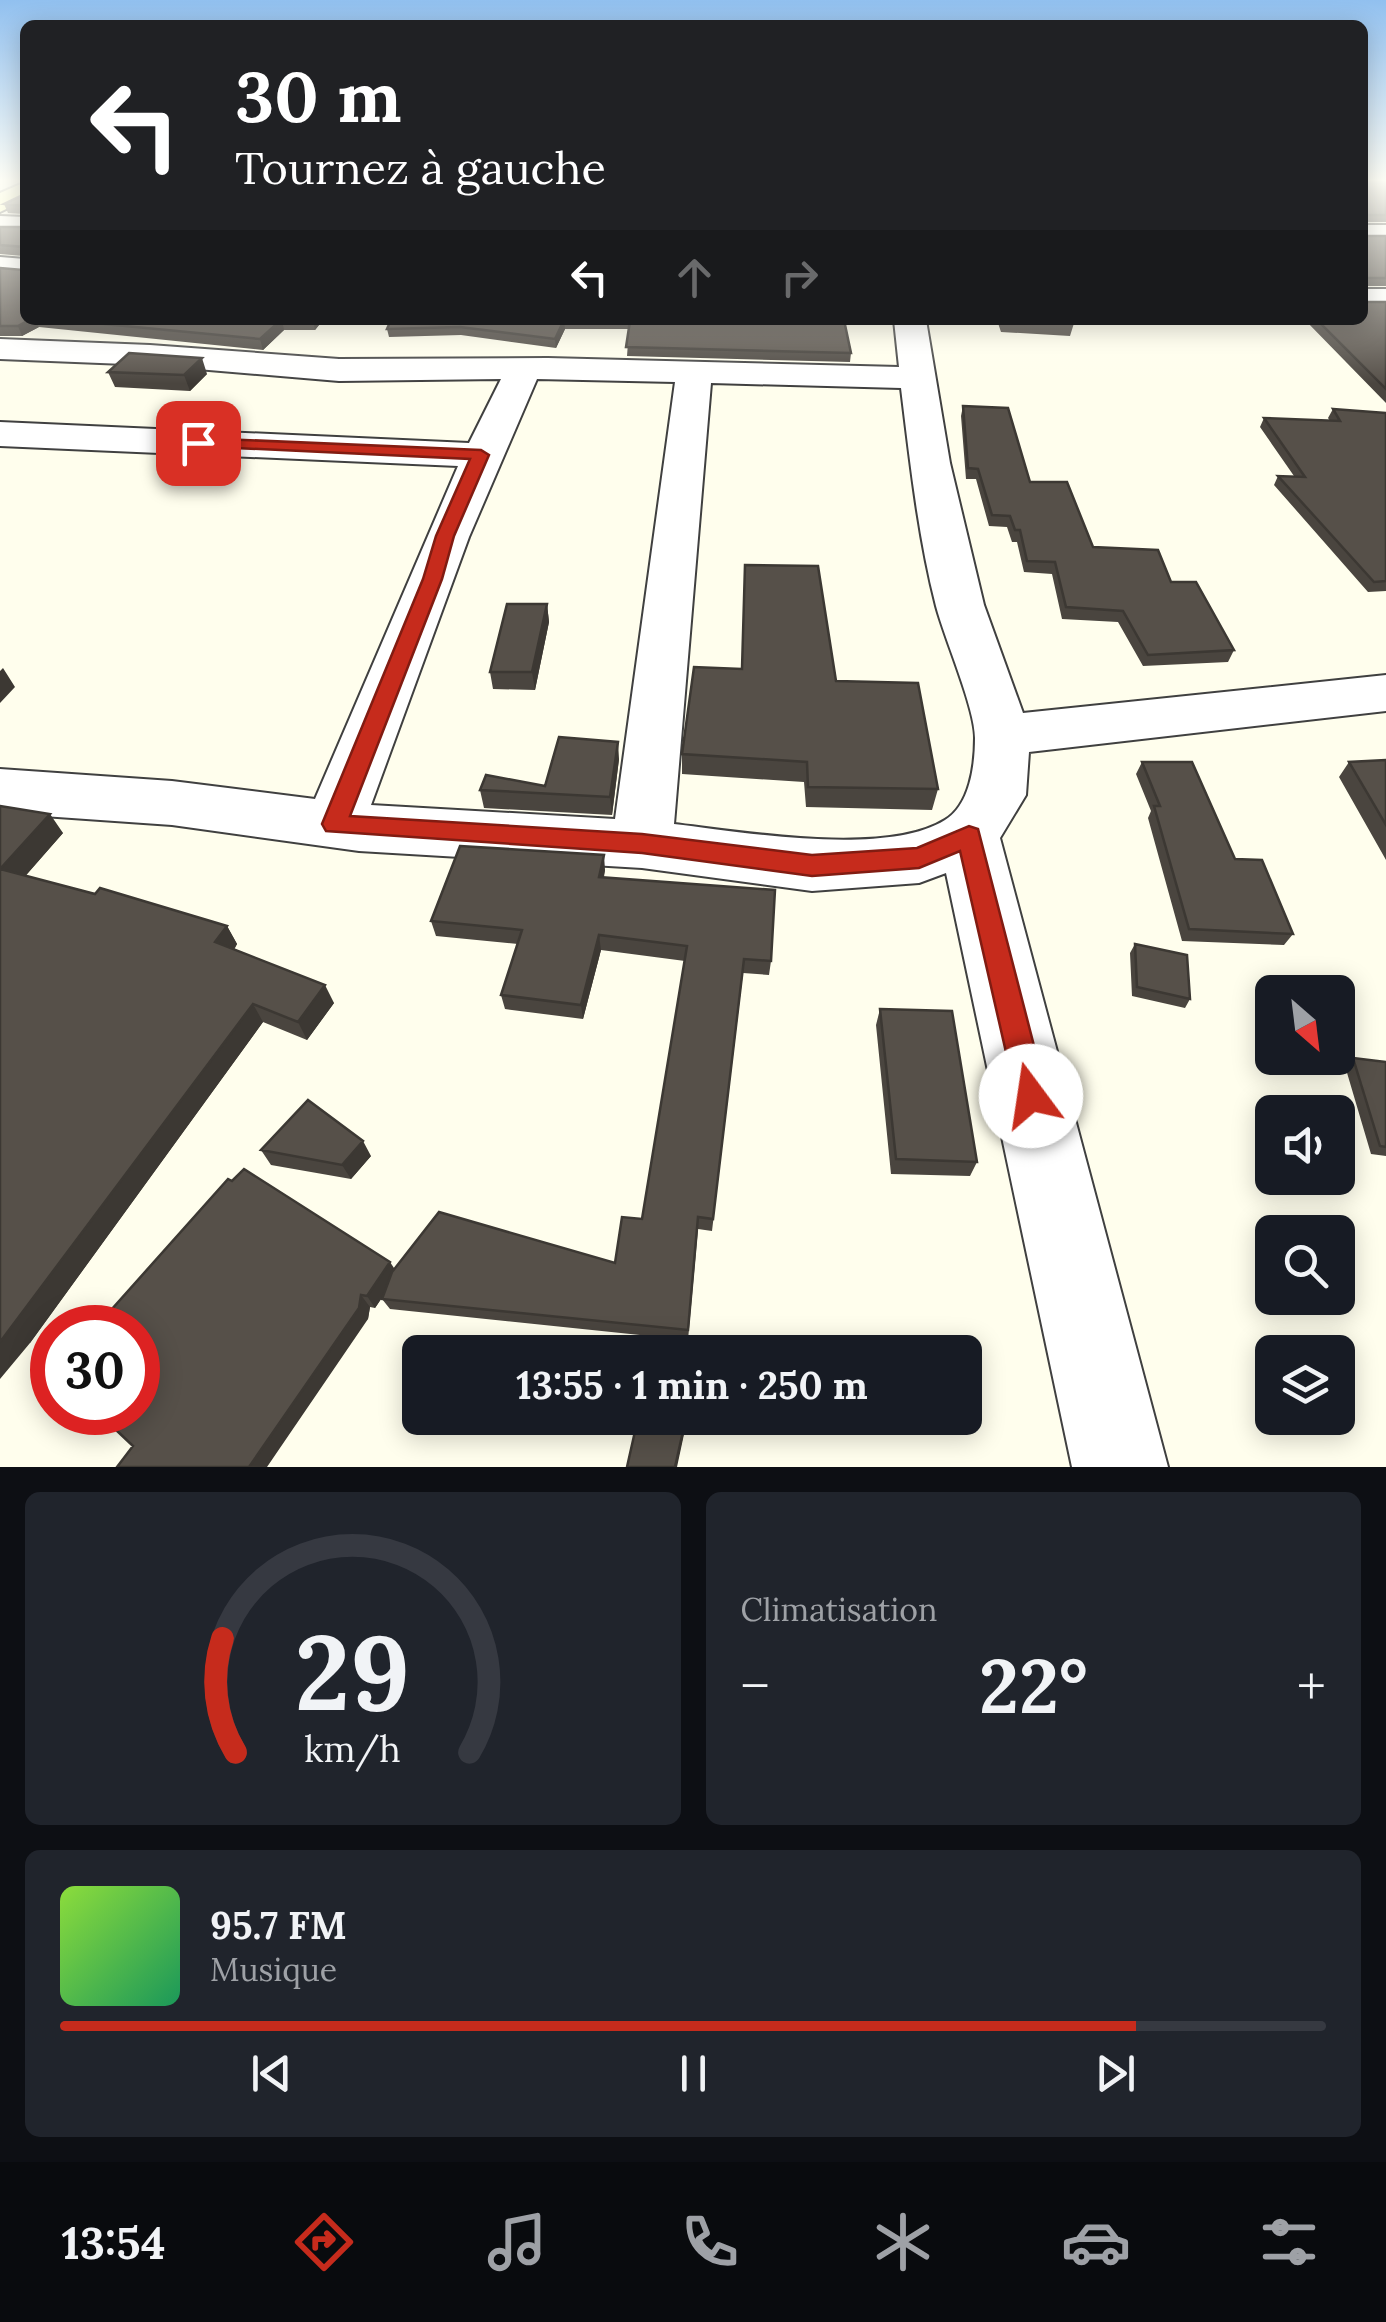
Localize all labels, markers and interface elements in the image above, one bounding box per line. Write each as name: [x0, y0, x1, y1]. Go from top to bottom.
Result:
text: 30 m: [235, 52, 402, 141]
icon: left: [70, 60, 200, 190]
text: Tournez à gauche: [235, 139, 606, 196]
icon: left: [562, 250, 617, 305]
icon: ahead: [667, 250, 722, 305]
icon: right: [772, 250, 827, 305]
pin: [156, 401, 241, 486]
icon: arrive: [171, 416, 226, 471]
north arrow: [1255, 975, 1355, 1075]
map controls: [1255, 975, 1355, 1435]
position arrow: [979, 1044, 1083, 1148]
button: sound: [1255, 1095, 1355, 1195]
button: search: [1255, 1215, 1355, 1315]
speed limit sign: 30: [30, 1305, 160, 1435]
button: layers: [1255, 1335, 1355, 1435]
text: 13:55 · 1 min · 250 m: [516, 1361, 868, 1409]
text: Climatisation: [741, 1589, 937, 1630]
text: 29: [295, 1605, 410, 1738]
text: 22°: [979, 1638, 1088, 1734]
text: −: [741, 1651, 770, 1721]
text: +: [1297, 1651, 1326, 1721]
text: km/h: [304, 1726, 401, 1772]
text: 95.7 FM: [210, 1901, 347, 1949]
text: Musique: [210, 1949, 337, 1990]
icon: previous: [244, 2046, 299, 2101]
icon: pause: [666, 2046, 721, 2101]
icon: next: [1088, 2046, 1143, 2101]
icon: directions: [289, 2207, 359, 2277]
icon: music: [482, 2207, 552, 2277]
icon: phone: [675, 2207, 745, 2277]
icon: climate: [868, 2207, 938, 2277]
icon: car: [1061, 2207, 1131, 2277]
icon: filters: [1254, 2207, 1324, 2277]
text: 13:54: [62, 2214, 166, 2271]

